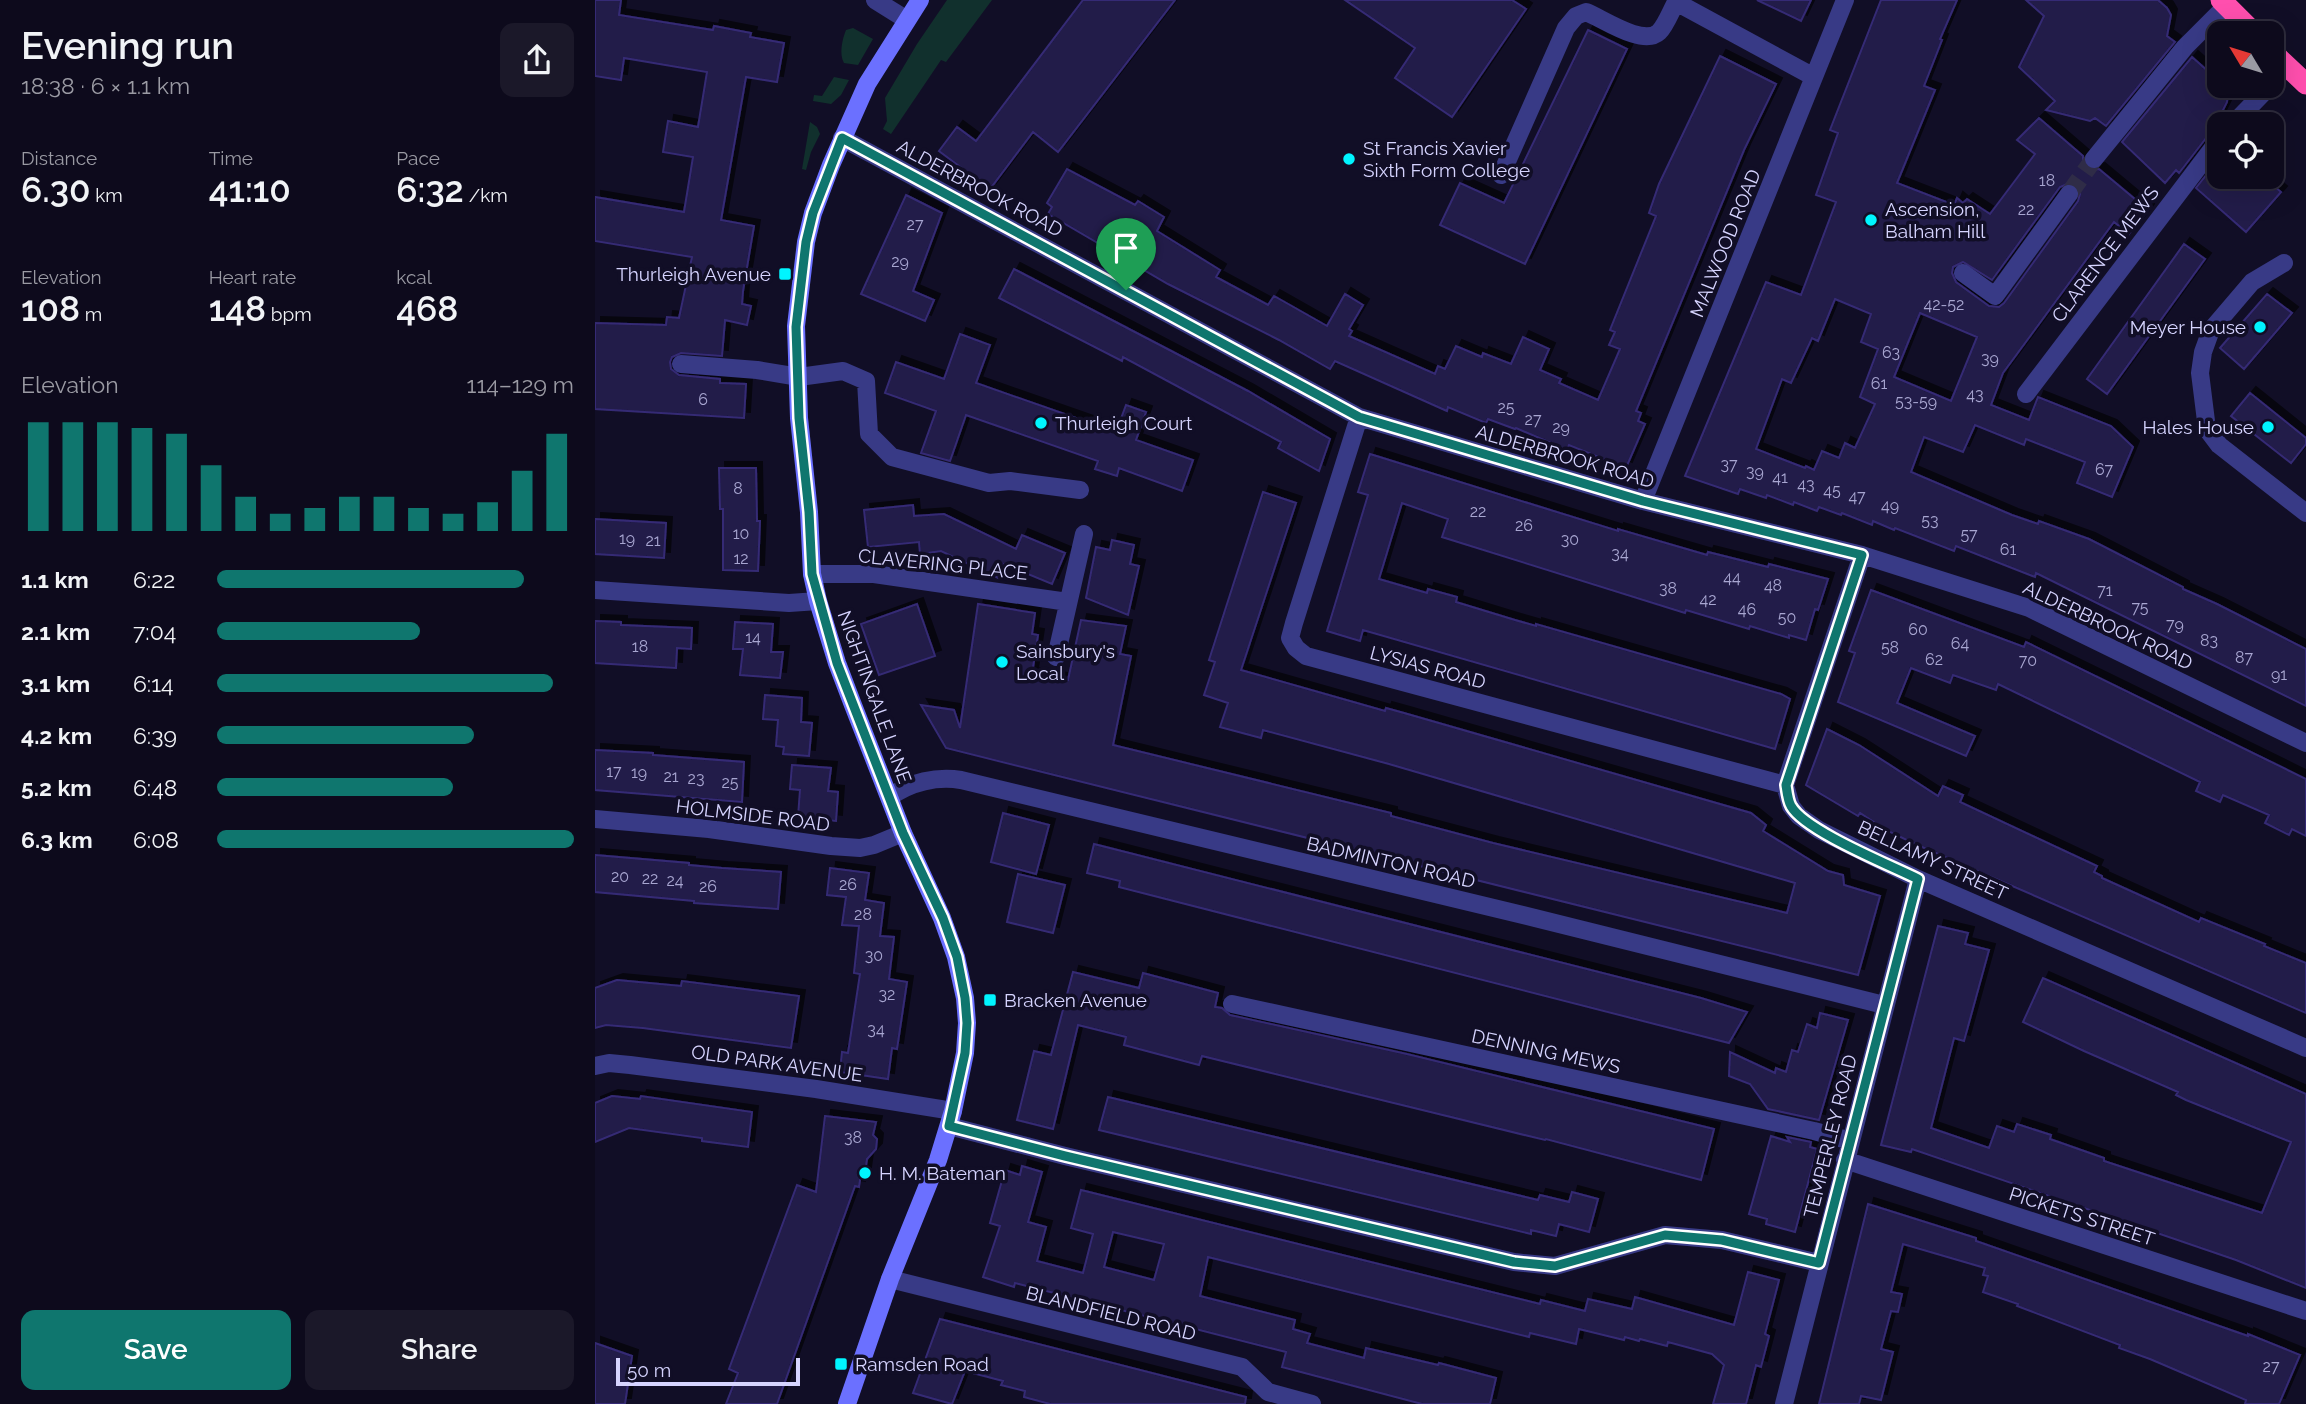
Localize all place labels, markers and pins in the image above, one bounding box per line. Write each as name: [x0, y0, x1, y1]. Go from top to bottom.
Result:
place label: St Francis Xavier Sixth Form College: [1363, 137, 1530, 181]
marker: St Francis Xavier Sixth Form College: [1341, 151, 1357, 167]
place label: Ascension, Balham Hill: [1885, 198, 1986, 242]
marker: Ascension, Balham Hill: [1863, 212, 1879, 228]
pin: [1096, 218, 1156, 290]
place label: Thurleigh Avenue: [616, 263, 771, 285]
marker: Thurleigh Avenue: [777, 266, 793, 282]
place label: Meyer House: [2130, 316, 2246, 338]
marker: Meyer House: [2252, 319, 2268, 335]
place label: Thurleigh Court: [1055, 412, 1193, 434]
marker: Thurleigh Court: [1033, 415, 1049, 431]
place label: Hales House: [2143, 416, 2254, 438]
marker: Hales House: [2260, 419, 2276, 435]
place label: Sainsbury's Local: [1016, 640, 1115, 684]
marker: Sainsbury's Local: [994, 654, 1010, 670]
place label: Bracken Avenue: [1004, 989, 1147, 1011]
marker: Bracken Avenue: [982, 992, 998, 1008]
place label: H. M. Bateman: [879, 1162, 1006, 1184]
marker: H. M. Bateman: [857, 1165, 873, 1181]
place label: Ramsden Road: [855, 1353, 989, 1375]
marker: Ramsden Road: [833, 1356, 849, 1372]

